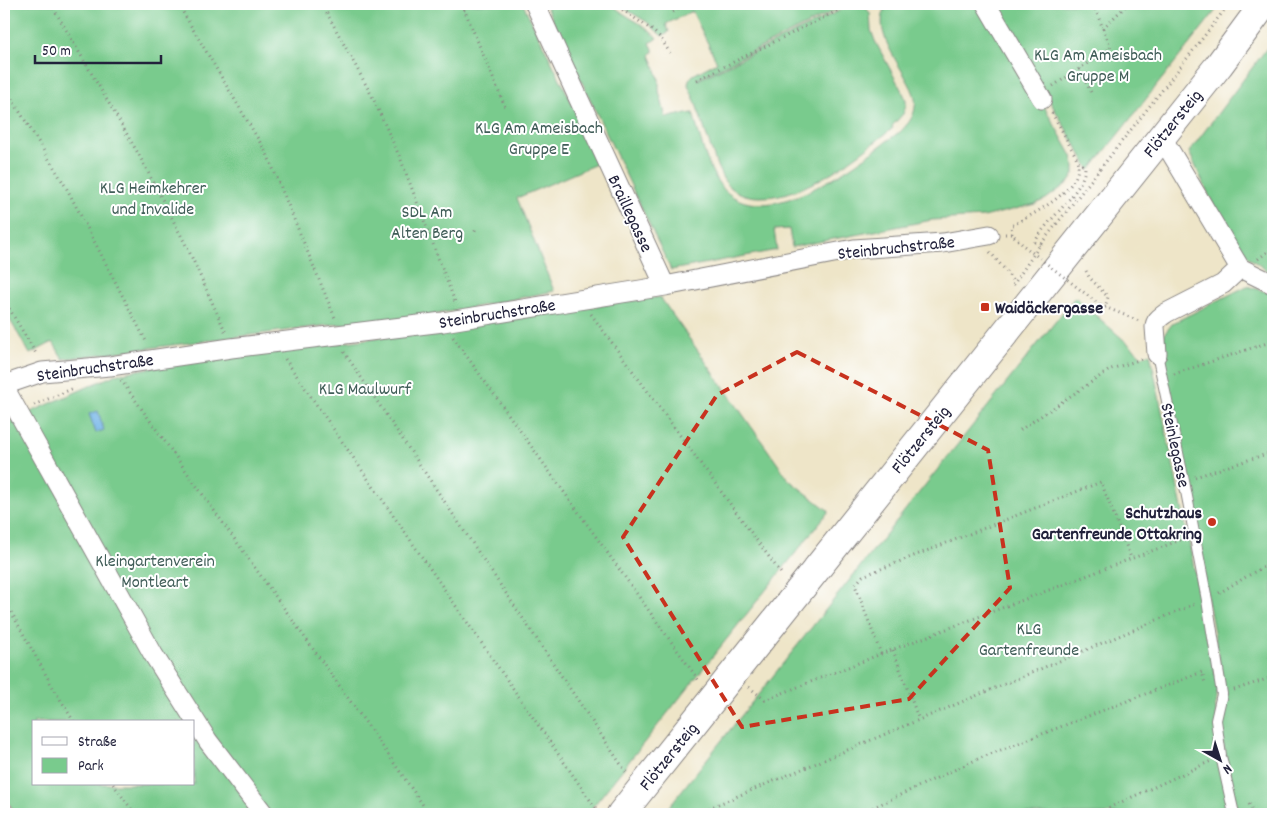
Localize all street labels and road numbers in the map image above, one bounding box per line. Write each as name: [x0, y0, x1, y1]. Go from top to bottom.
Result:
street label: Flötzersteig: [1139, 85, 1209, 164]
street label: Braillegasse: [600, 171, 658, 257]
street label: Steinbruchstraße: [836, 231, 956, 268]
street label: Steinbruchstraße: [437, 294, 558, 337]
street label: Steinbruchstraße: [35, 349, 155, 390]
street label: Flötzersteig: [887, 401, 957, 480]
street label: Steinlegasse: [1152, 401, 1195, 490]
street label: Flötzersteig: [635, 718, 705, 797]

